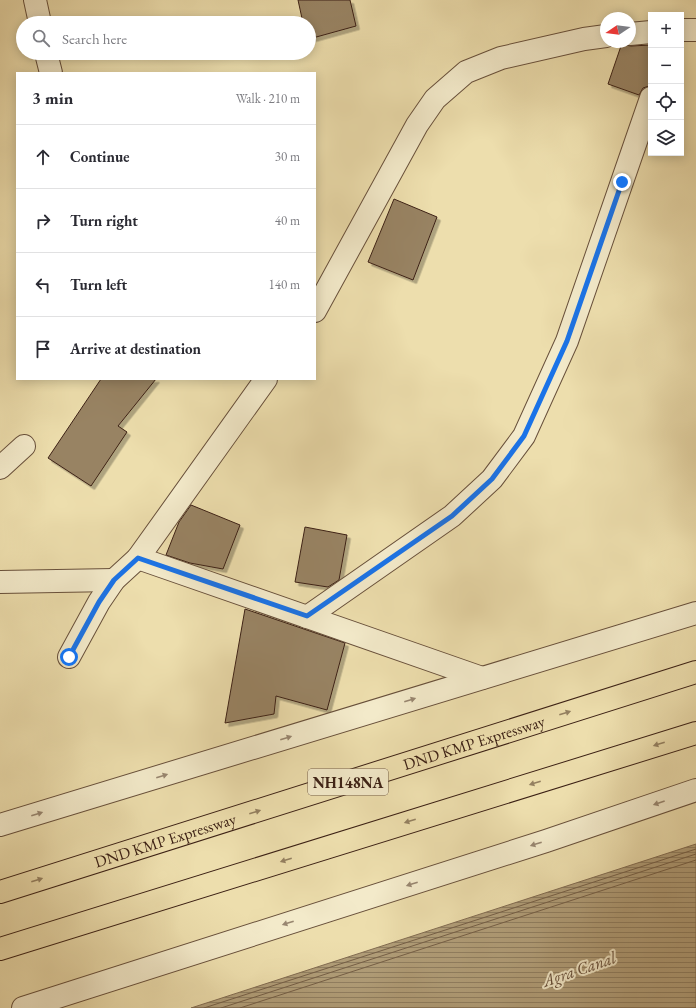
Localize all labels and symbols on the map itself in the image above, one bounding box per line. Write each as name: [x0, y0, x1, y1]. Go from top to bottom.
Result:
north arrow: [600, 12, 636, 48]
route end: [613, 173, 631, 191]
route start: [60, 648, 78, 666]
one-way arrow: [405, 697, 417, 703]
street label: DND KMP Expressway: [400, 710, 548, 774]
one-way arrow: [560, 710, 572, 716]
one-way arrow: [280, 735, 292, 741]
one-way arrow: [652, 741, 664, 747]
road number: NH148NA: [308, 769, 388, 795]
one-way arrow: [156, 773, 168, 779]
one-way arrow: [528, 780, 540, 786]
one-way arrow: [653, 800, 665, 806]
street label: DND KMP Expressway: [91, 807, 239, 872]
one-way arrow: [249, 809, 261, 815]
one-way arrow: [32, 811, 44, 817]
one-way arrow: [404, 818, 416, 824]
one-way arrow: [529, 841, 541, 847]
one-way arrow: [280, 857, 292, 863]
one-way arrow: [32, 877, 44, 883]
one-way arrow: [406, 881, 418, 887]
one-way arrow: [282, 920, 294, 926]
water label: Agra Canal: [537, 946, 620, 992]

